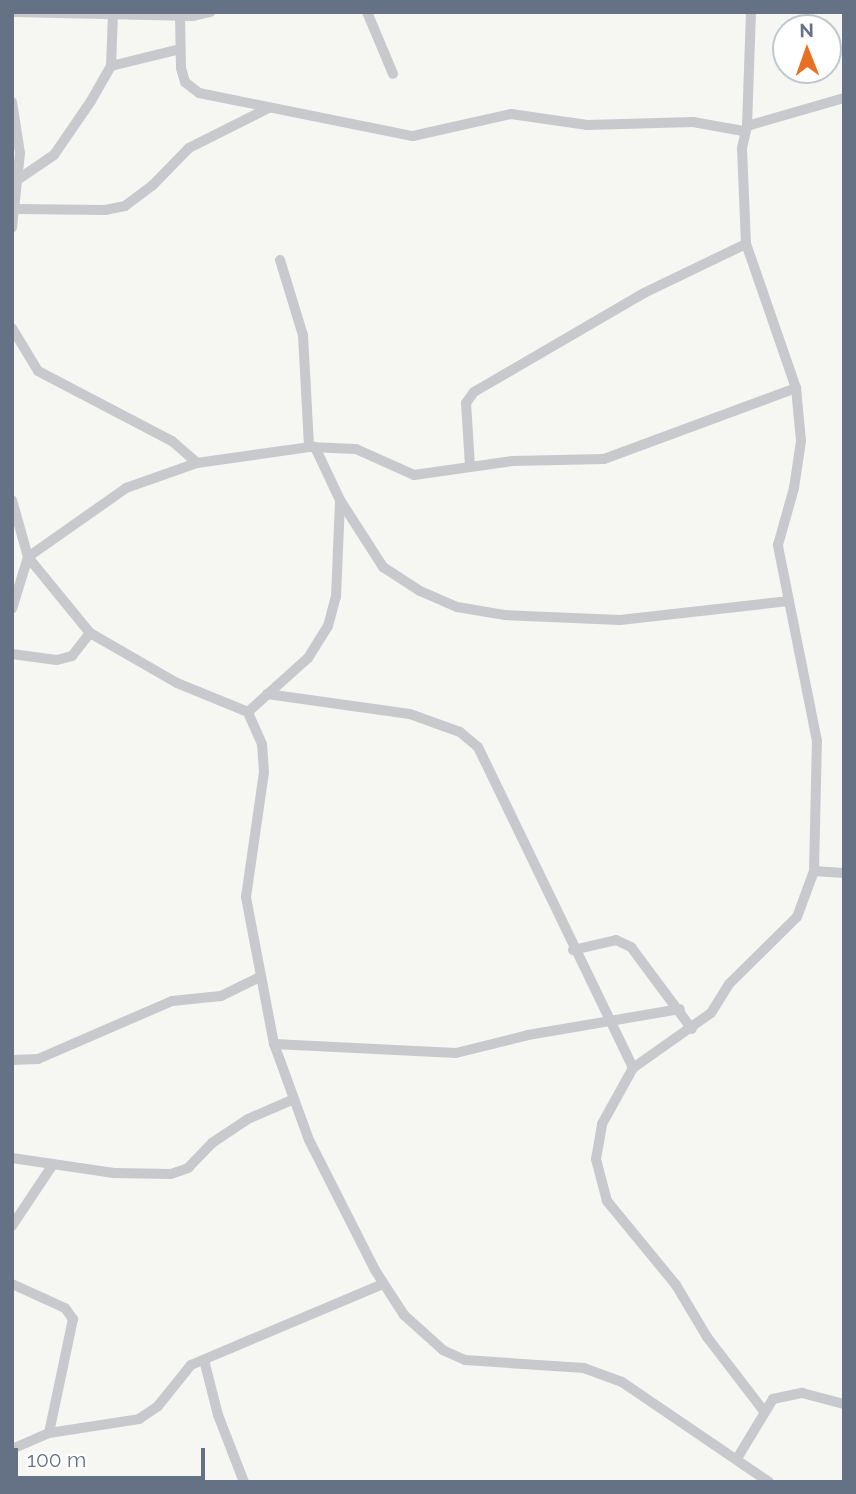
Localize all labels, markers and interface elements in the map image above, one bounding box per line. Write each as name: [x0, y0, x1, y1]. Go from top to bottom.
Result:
north arrow: [772, 14, 842, 84]
text: N: [799, 19, 814, 41]
scale bar: [18, 1434, 208, 1478]
text: 100 m: [27, 1447, 86, 1472]

